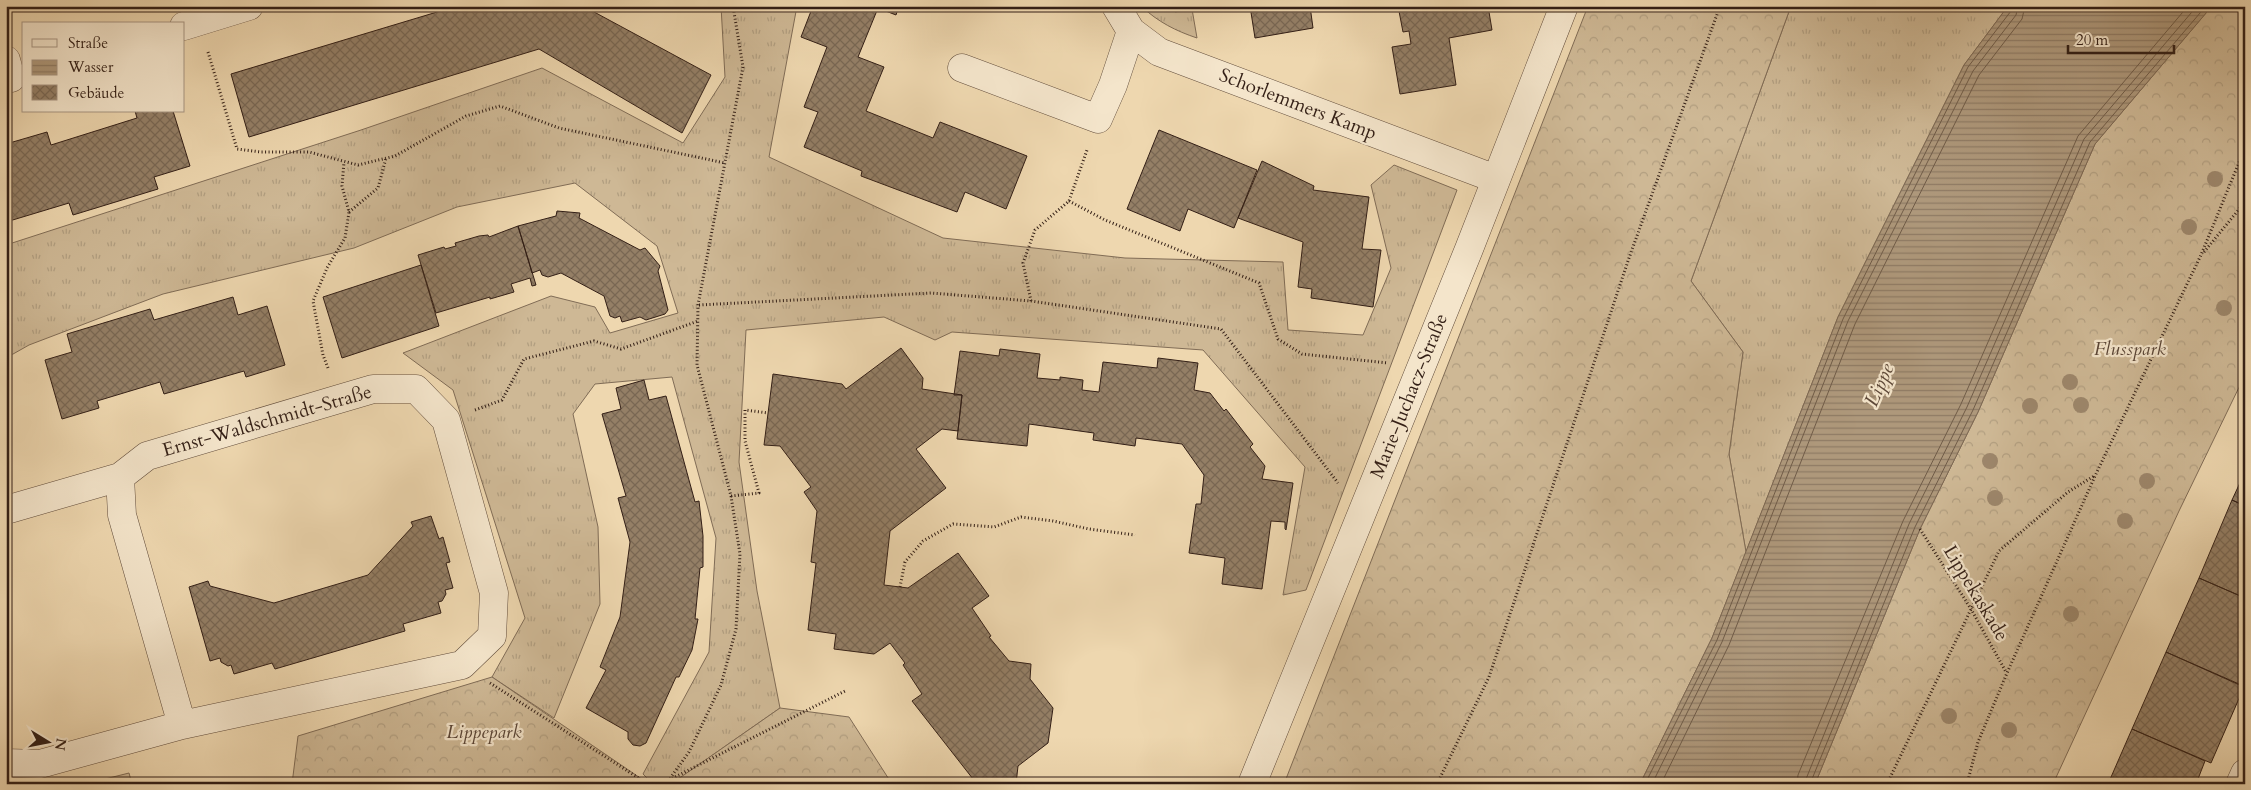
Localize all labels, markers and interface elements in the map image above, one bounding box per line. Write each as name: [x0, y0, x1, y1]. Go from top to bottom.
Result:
legend: [22, 22, 185, 112]
scale bar: [2068, 22, 2175, 54]
text: 20 m: [2076, 30, 2108, 50]
text: Straße: [68, 33, 108, 53]
text: Wasser: [67, 57, 114, 77]
street label: Schorlemmers Kamp: [1215, 62, 1381, 146]
text: Gebäude: [68, 83, 125, 103]
street label: Marie-Juchacz-Straße: [1364, 310, 1454, 482]
park label: Flusspark: [2094, 336, 2167, 362]
water label: Lippe: [1858, 359, 1900, 411]
street label: Ernst-Waldschmidt-Straße: [159, 379, 375, 463]
street label: Lippekaskade: [1937, 540, 2015, 646]
north arrow: [22, 718, 72, 768]
park label: Lippepark: [446, 719, 522, 745]
text: N: [50, 737, 71, 752]

